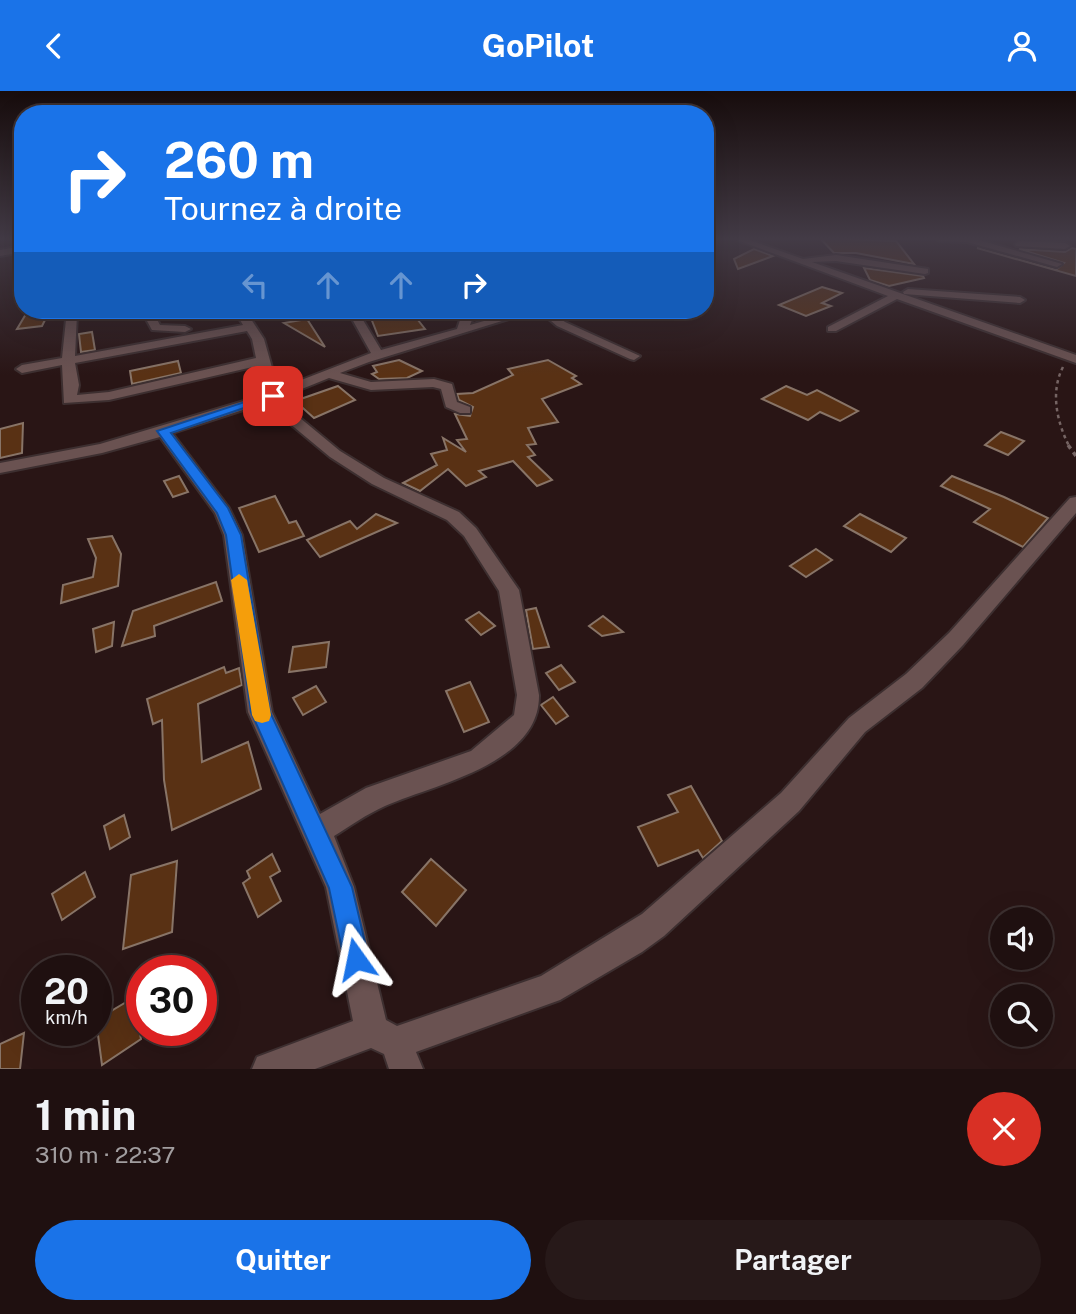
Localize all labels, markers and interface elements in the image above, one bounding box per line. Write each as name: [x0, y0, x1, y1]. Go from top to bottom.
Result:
icon: back: [35, 27, 73, 65]
text: GoPilot: [482, 27, 594, 64]
icon: person: [1003, 27, 1041, 65]
text: 260 m: [164, 131, 314, 189]
icon: right: [49, 133, 140, 224]
text: Tournez à droite: [164, 190, 402, 227]
icon: left: [236, 266, 274, 304]
icon: ahead: [309, 266, 347, 304]
icon: ahead: [382, 266, 420, 304]
icon: right: [455, 266, 493, 304]
pin: [243, 366, 303, 426]
icon: arrive: [254, 377, 292, 415]
map controls: [990, 907, 1053, 1047]
button: sound: [990, 907, 1053, 970]
position arrow: [319, 922, 393, 996]
speed limit sign: 30: [126, 955, 217, 1046]
text: 20: [44, 971, 89, 1012]
button: search: [990, 984, 1053, 1047]
text: km/h: [45, 1007, 88, 1028]
text: 1 min: [35, 1090, 136, 1139]
button: close: [967, 1092, 1041, 1166]
text: 310 m · 22:37: [35, 1141, 175, 1168]
button: Quitter: [35, 1220, 531, 1300]
button: Partager: [545, 1220, 1041, 1300]

